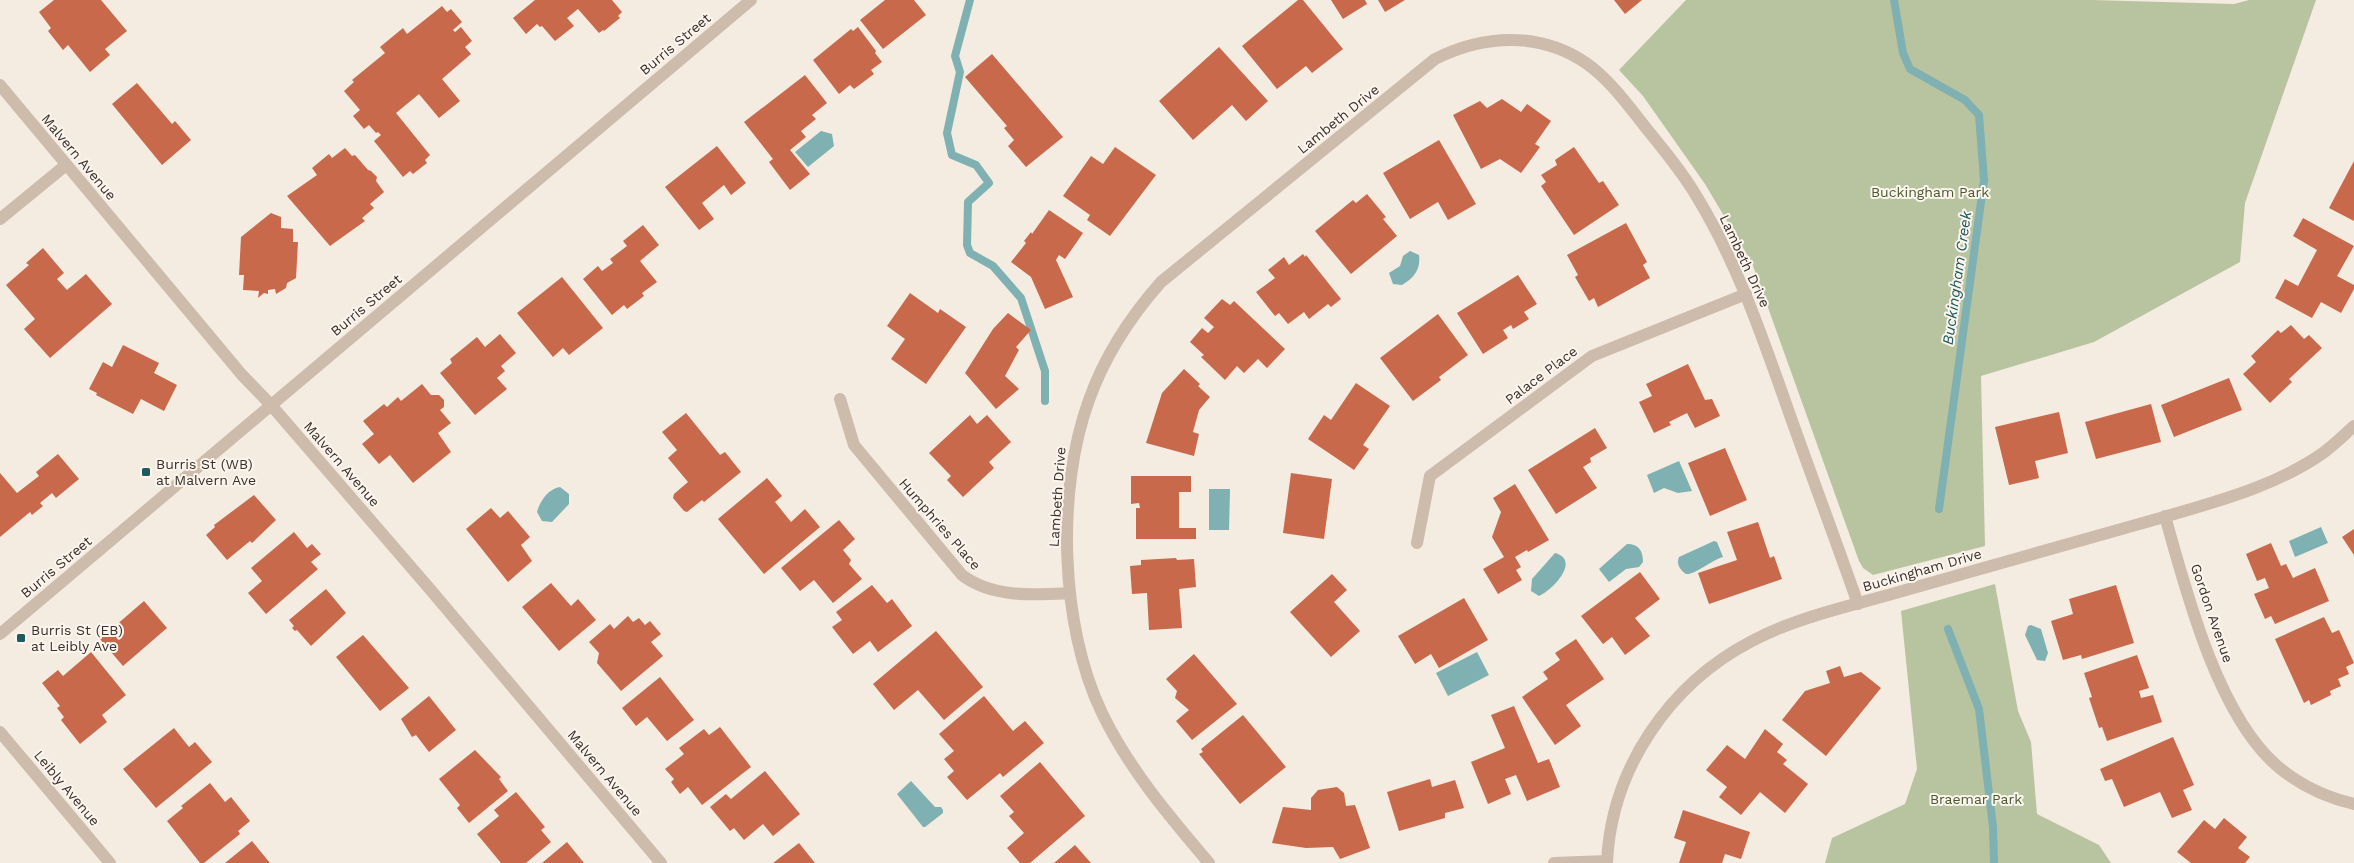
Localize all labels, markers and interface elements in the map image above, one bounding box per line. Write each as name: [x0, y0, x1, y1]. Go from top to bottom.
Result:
street label: Burris Street: [636, 10, 714, 78]
street label: Lambeth Drive: [1294, 81, 1382, 157]
street label: Malvern Avenue: [38, 111, 120, 203]
park label: Buckingham Park: [1871, 184, 1989, 200]
water label: Buckingham Creek: [1939, 209, 1975, 346]
street label: Lambeth Drive: [1717, 212, 1773, 310]
street label: Burris Street: [327, 271, 405, 339]
street label: Palace Place: [1502, 343, 1580, 407]
street label: Malvern Avenue: [301, 418, 383, 510]
street label: Lambeth Drive: [1046, 446, 1068, 548]
place label: Burris St (WB) at Malvern Ave: [156, 456, 256, 488]
marker: Burris St (WB) at Malvern Ave: [140, 466, 152, 478]
street label: Humphries Place: [896, 475, 984, 573]
street label: Burris Street: [17, 533, 95, 601]
street label: Buckingham Drive: [1861, 545, 1983, 595]
street label: Gordon Avenue: [2188, 561, 2236, 665]
place label: Burris St (EB) at Leibly Ave: [31, 622, 123, 654]
marker: Burris St (EB) at Leibly Ave: [15, 632, 27, 644]
street label: Malvern Avenue: [564, 727, 646, 819]
street label: Leibly Avenue: [31, 747, 103, 829]
park label: Braemar Park: [1930, 791, 2022, 807]

